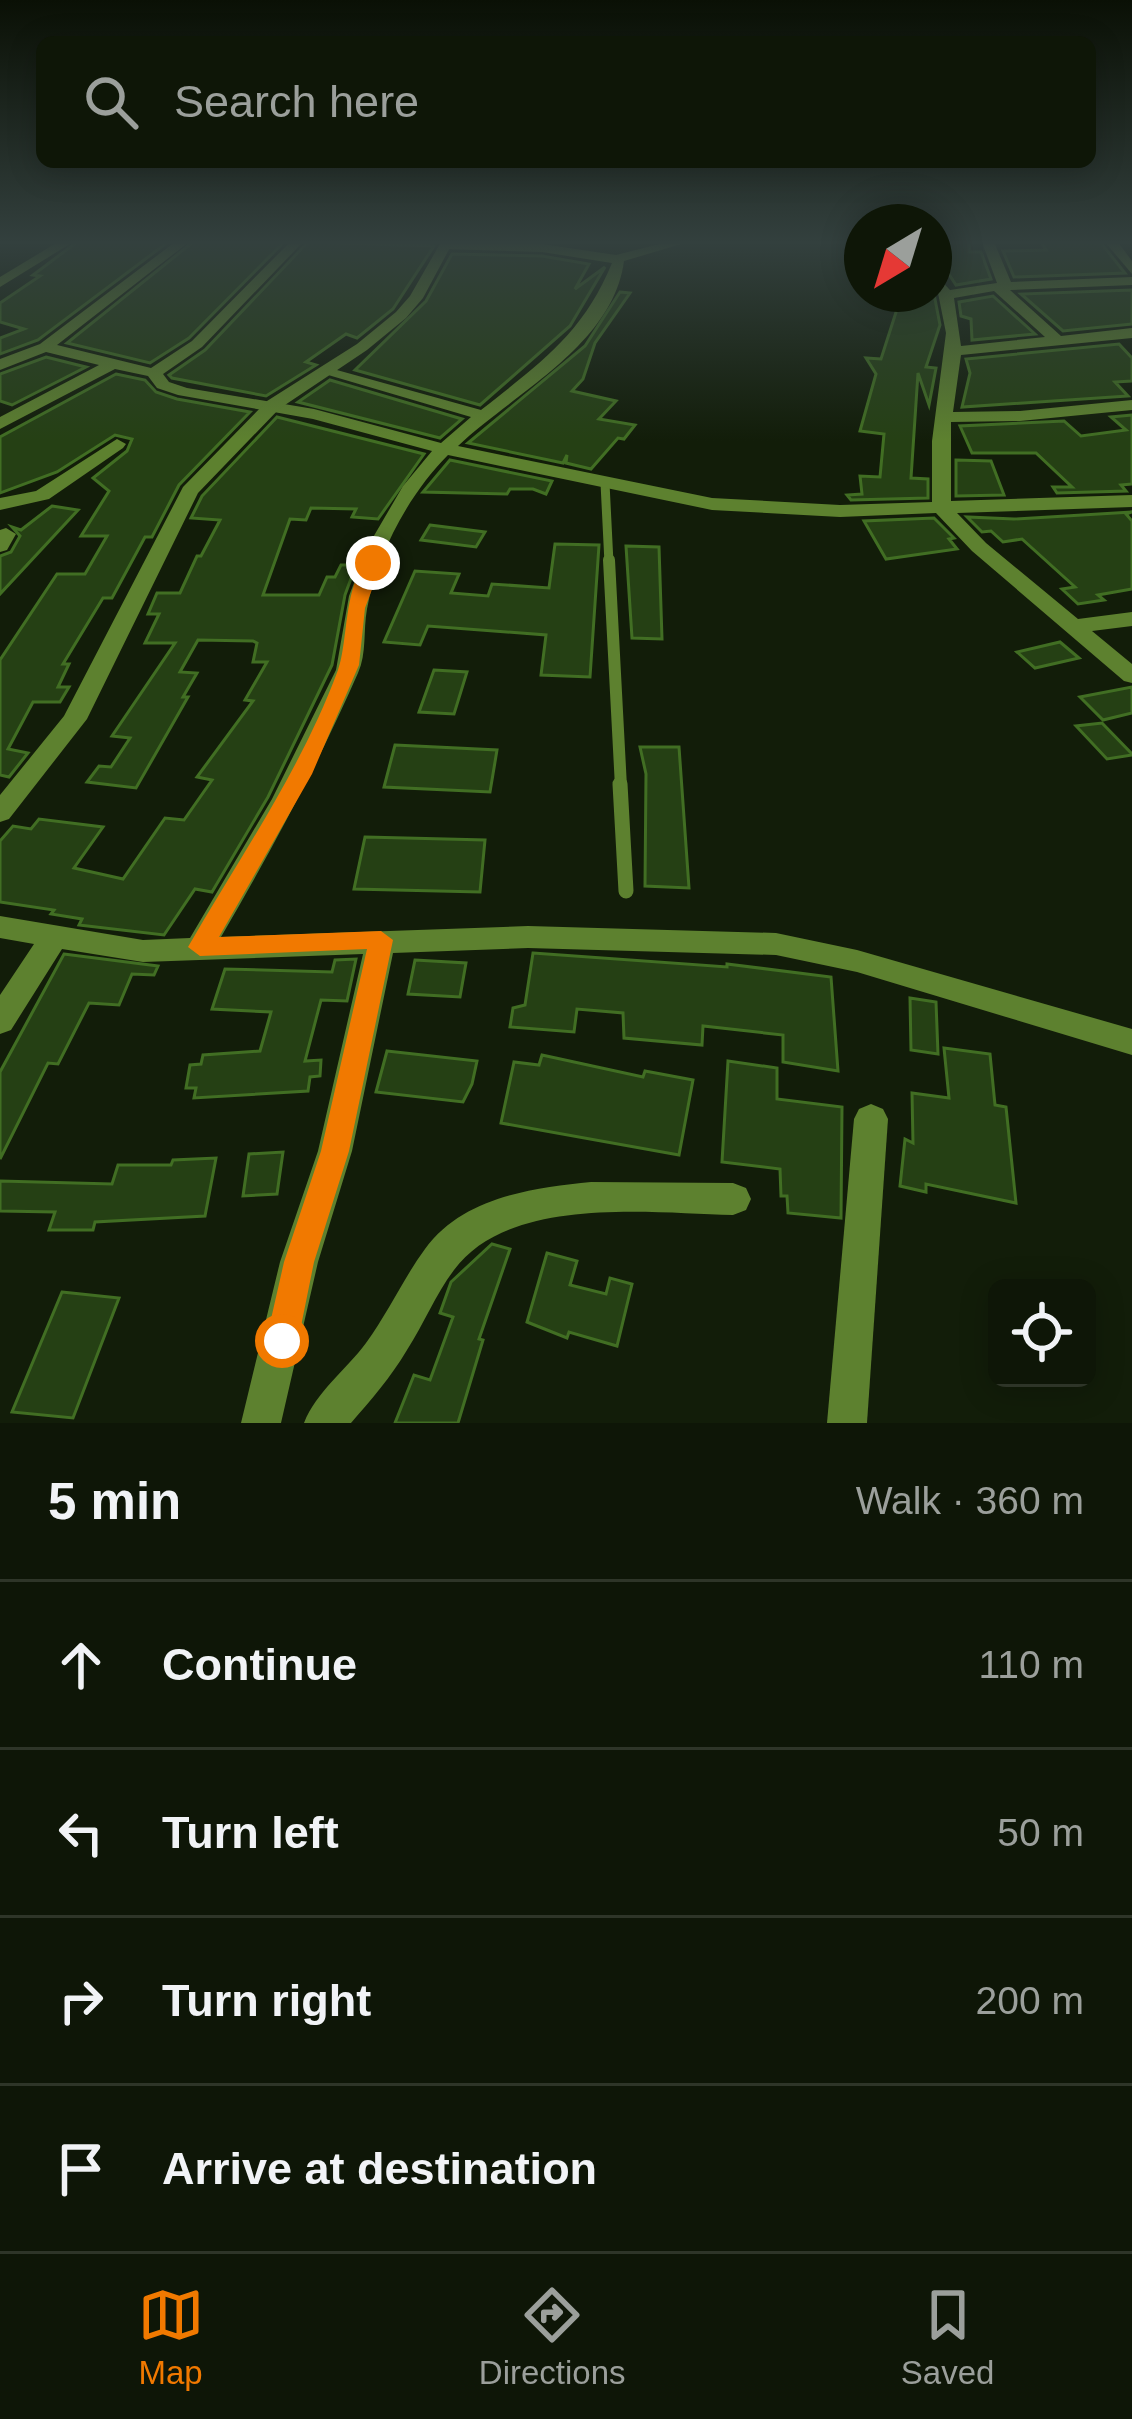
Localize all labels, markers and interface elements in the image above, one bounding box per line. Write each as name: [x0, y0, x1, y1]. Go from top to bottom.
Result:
search box: [36, 36, 1096, 168]
icon: search: [78, 69, 144, 135]
text: Search here: [174, 76, 419, 127]
north arrow: [844, 204, 952, 312]
route end: [346, 536, 400, 590]
map controls: [988, 1279, 1096, 1387]
button: locate: [988, 1279, 1096, 1387]
route start: [255, 1314, 309, 1368]
text: 5 min: [48, 1473, 181, 1530]
text: Walk · 360 m: [856, 1479, 1084, 1522]
icon: ahead: [48, 1632, 114, 1698]
text: Continue: [162, 1639, 357, 1690]
text: 110 m: [979, 1643, 1084, 1686]
icon: left: [48, 1800, 114, 1866]
text: Turn left: [162, 1807, 339, 1858]
text: 50 m: [997, 1811, 1084, 1854]
icon: right: [48, 1968, 114, 2034]
text: Turn right: [162, 1975, 371, 2026]
text: 200 m: [976, 1979, 1084, 2022]
icon: arrive: [48, 2136, 114, 2202]
text: Arrive at destination: [162, 2143, 597, 2194]
tab: Map: [138, 2282, 204, 2392]
tab: Directions: [479, 2282, 626, 2392]
tab: Saved: [901, 2282, 994, 2392]

